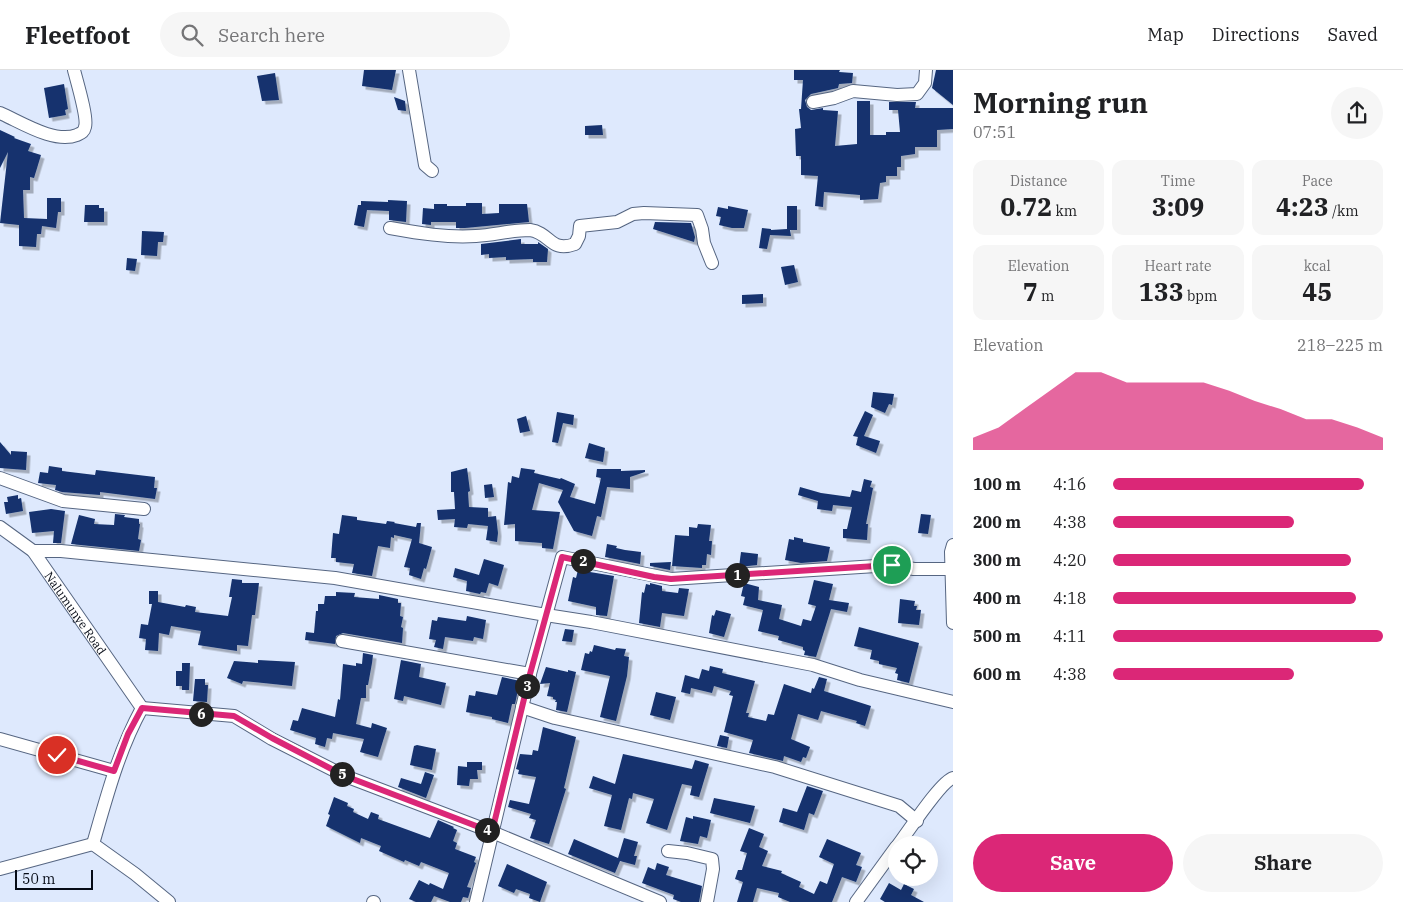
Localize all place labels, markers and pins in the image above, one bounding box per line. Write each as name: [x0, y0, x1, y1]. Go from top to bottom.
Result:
pin: [871, 544, 913, 586]
pin: 2: [570, 548, 596, 574]
pin: 1: [724, 562, 750, 588]
pin: 3: [514, 674, 540, 698]
pin: 6: [188, 702, 214, 726]
pin: [36, 734, 78, 776]
pin: 5: [330, 762, 354, 786]
pin: 4: [474, 818, 500, 842]

